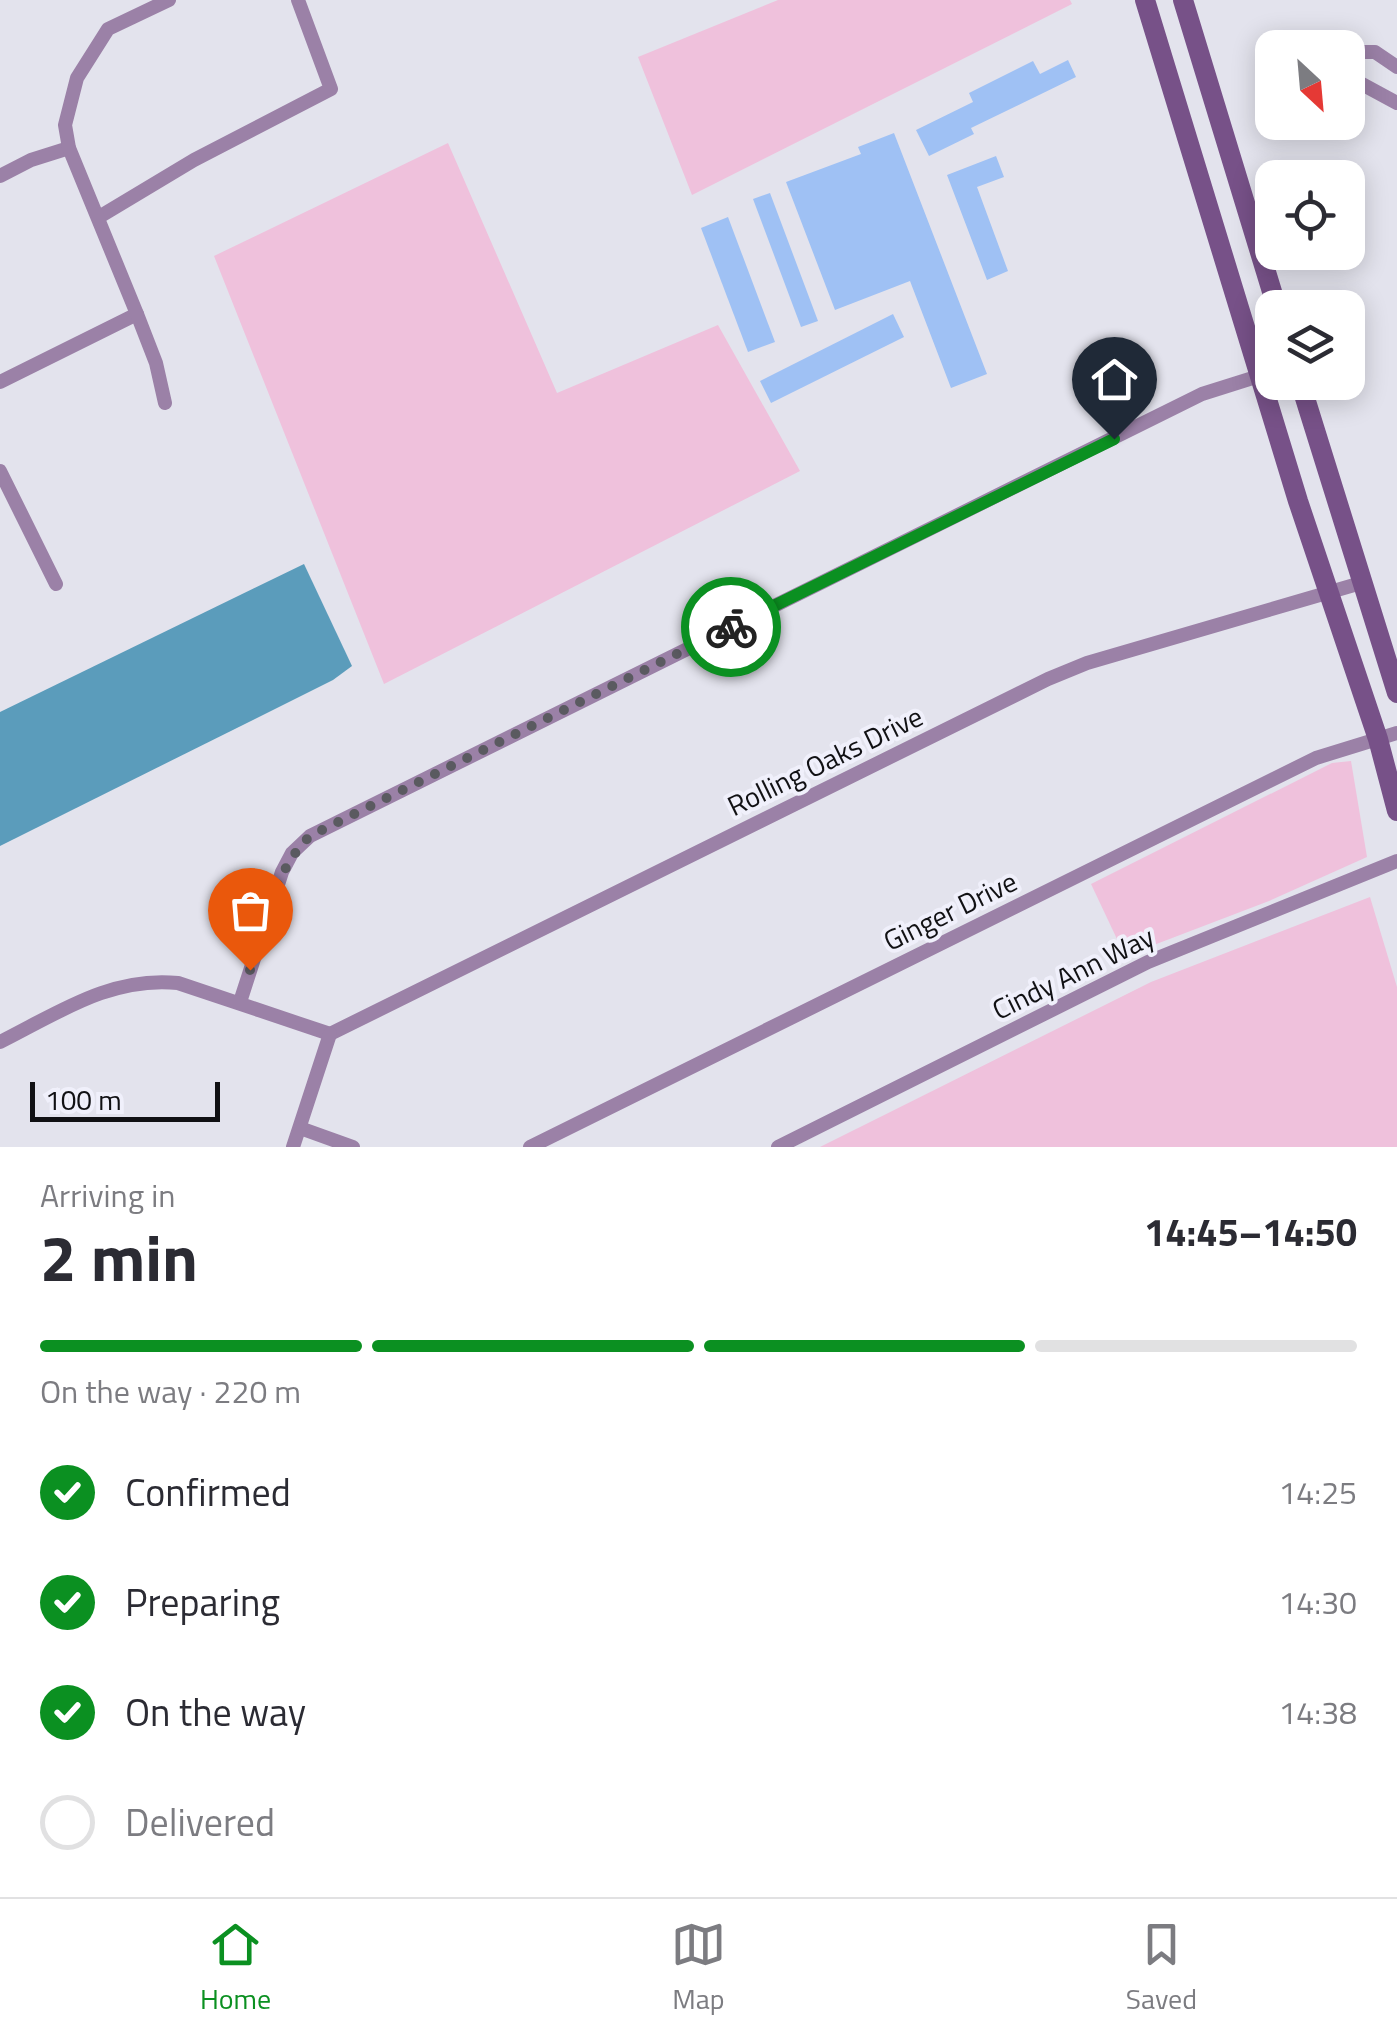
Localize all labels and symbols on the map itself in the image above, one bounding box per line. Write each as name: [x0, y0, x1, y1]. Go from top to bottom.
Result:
north arrow: [1255, 30, 1365, 140]
pin: [1072, 337, 1157, 440]
courier: [681, 577, 781, 677]
street label: Rolling Oaks Drive: [720, 695, 930, 827]
street label: Ginger Drive: [876, 860, 1024, 961]
pin: [208, 868, 293, 971]
street label: Cindy Ann Way: [984, 915, 1161, 1030]
scale bar: [30, 1077, 220, 1122]

